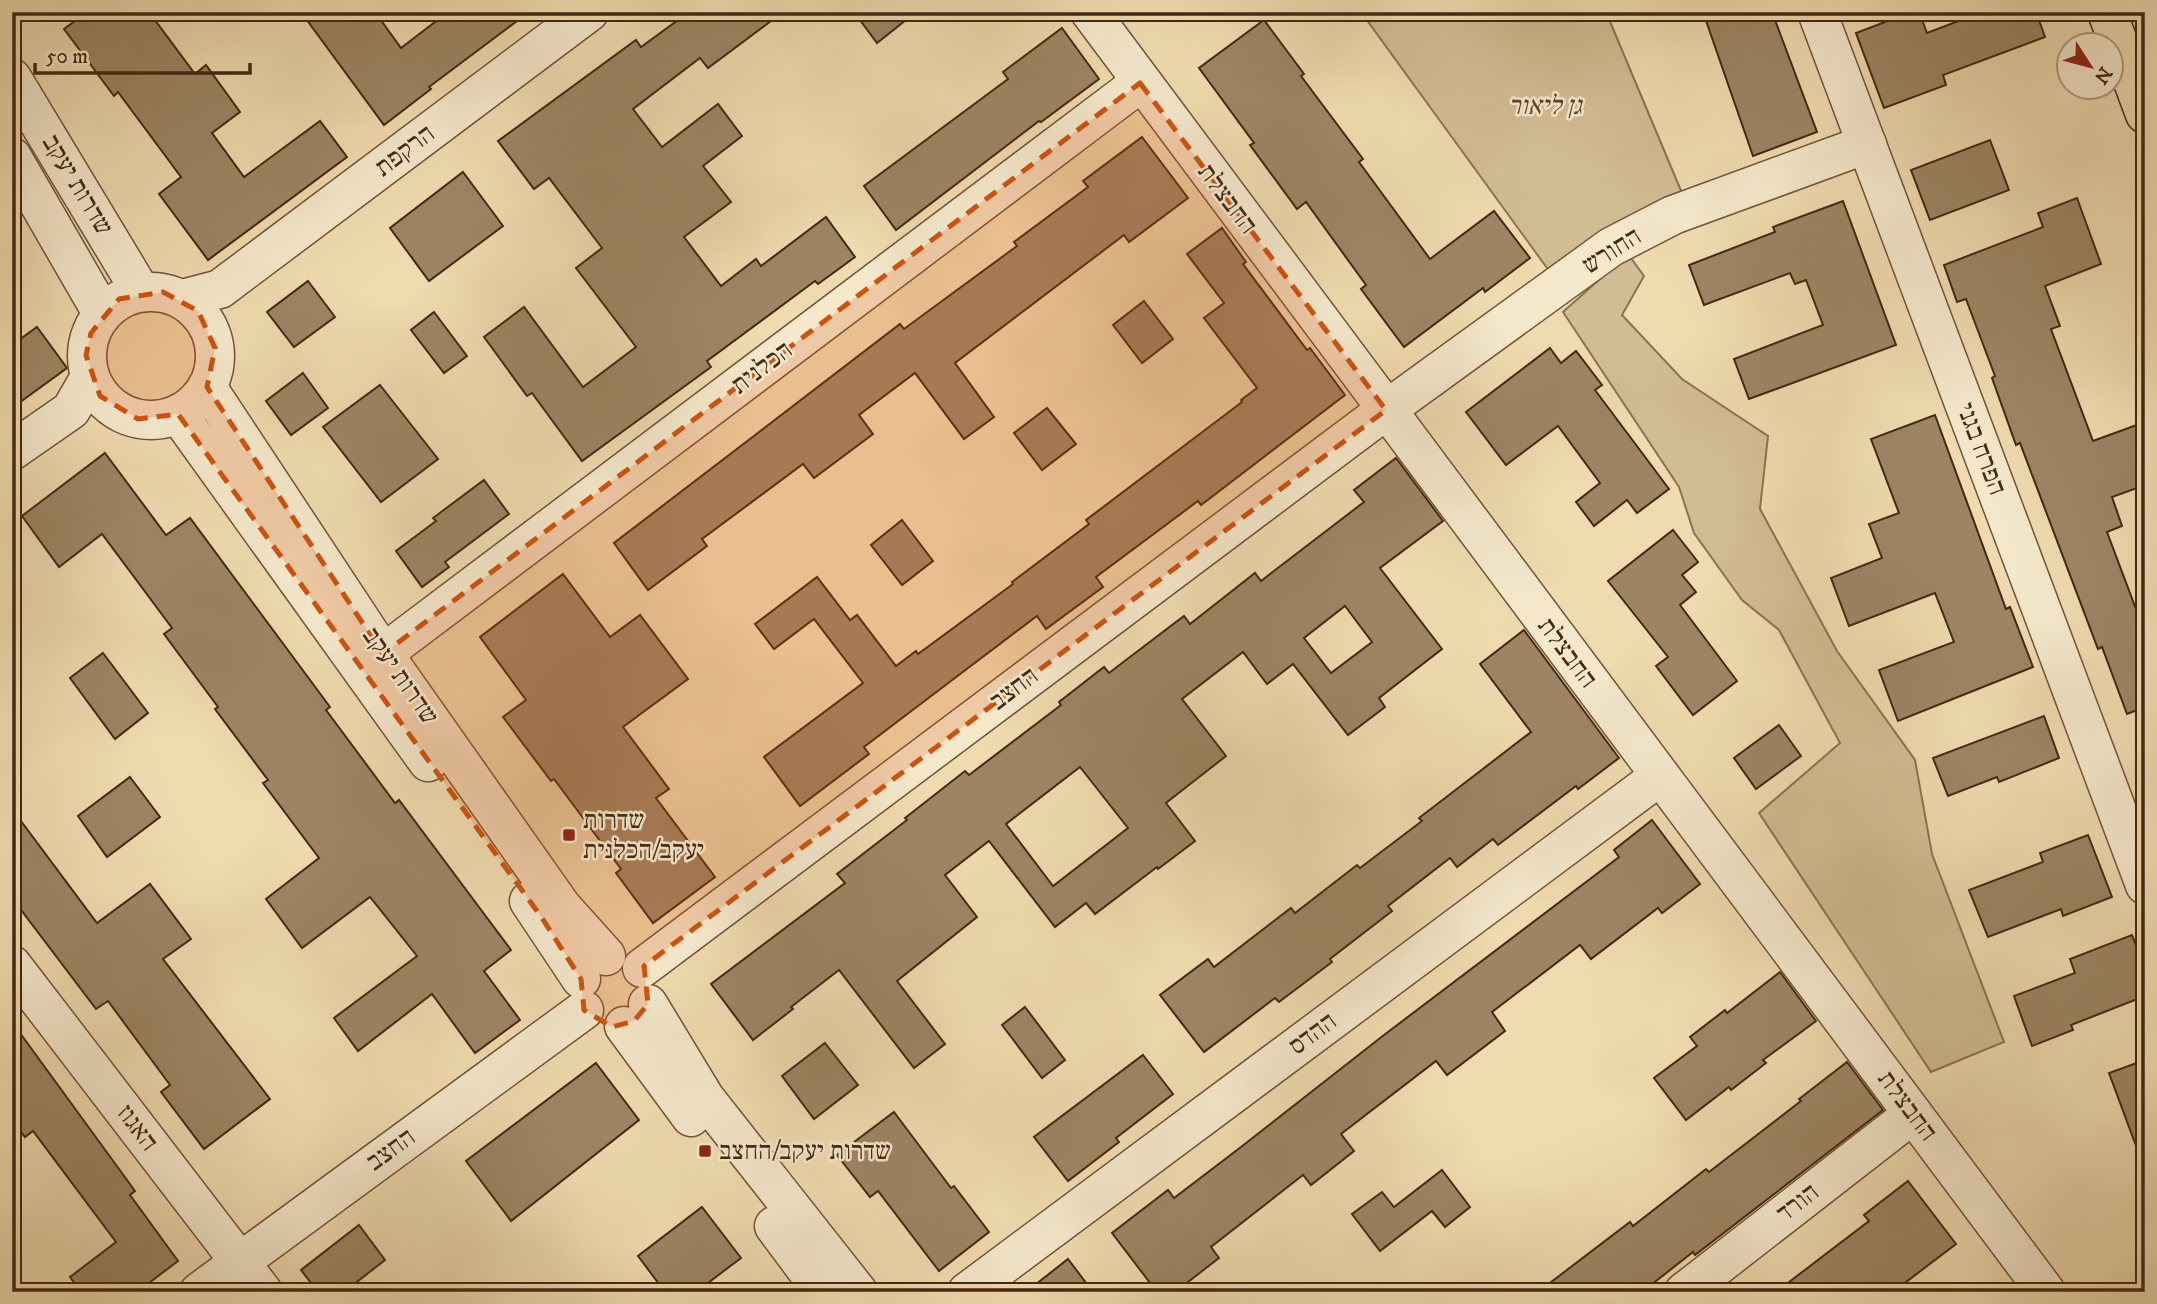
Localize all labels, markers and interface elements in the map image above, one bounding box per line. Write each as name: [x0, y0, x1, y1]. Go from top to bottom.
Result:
scale bar: [35, 32, 250, 76]
north arrow: [2056, 32, 2126, 102]
text: 50 m: [46, 44, 88, 70]
text: N: [2088, 62, 2116, 89]
park label: גן ליאור: [1508, 90, 1583, 123]
street label: הרקפת: [368, 118, 442, 184]
street label: שדרות יעקב: [34, 128, 120, 242]
street label: החבצלת: [1190, 157, 1264, 241]
street label: החורש: [1576, 220, 1648, 282]
street label: הכלנית: [724, 334, 800, 402]
street label: הפרח בגני: [1948, 398, 2014, 500]
street label: החבצלת: [1530, 611, 1604, 695]
street label: שדרות יעקב: [354, 621, 446, 731]
street label: החצב: [983, 660, 1045, 718]
place label: שדרות יעקב/הכלנית: [583, 804, 704, 867]
marker: שדרות יעקב/הכלנית: [561, 827, 577, 843]
street label: ההדס: [1282, 1005, 1344, 1063]
street label: החבצלת: [1870, 1064, 1944, 1148]
street label: האגוז: [109, 1098, 165, 1158]
street label: החצב: [360, 1121, 422, 1179]
place label: שדרות יעקב/החצב: [719, 1135, 891, 1168]
marker: שדרות יעקב/החצב: [697, 1143, 713, 1159]
street label: הורד: [1770, 1176, 1826, 1230]

